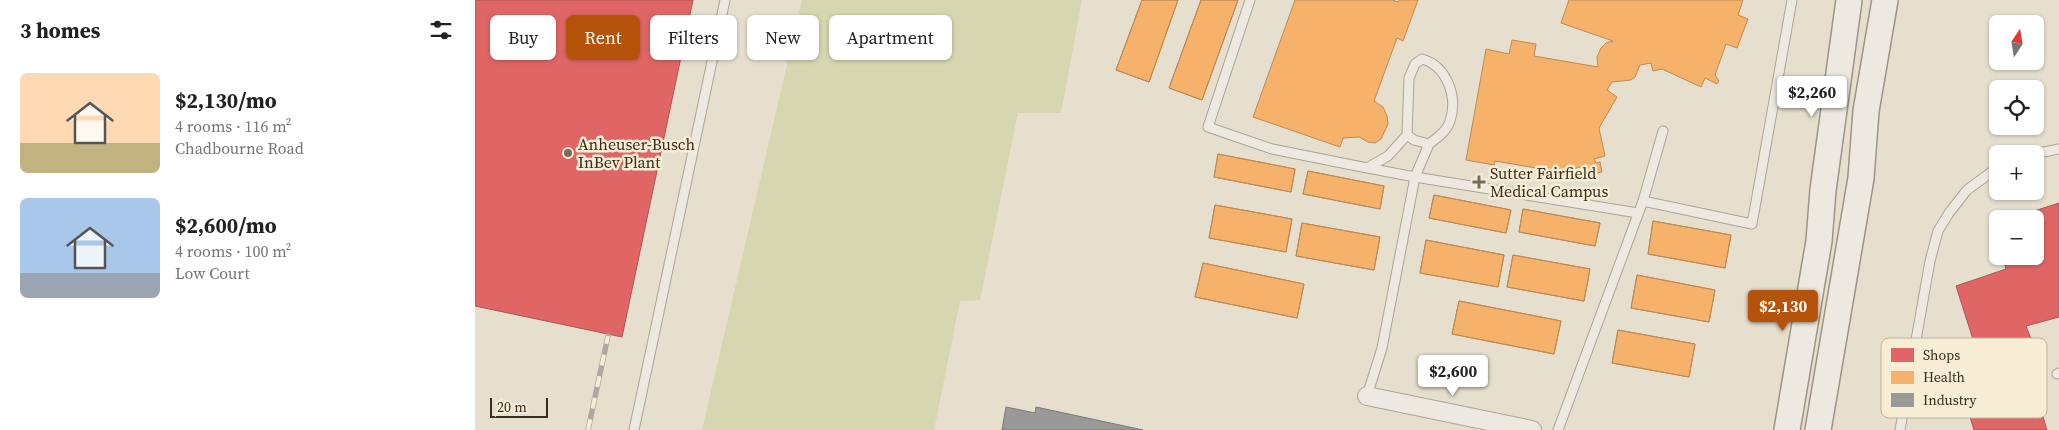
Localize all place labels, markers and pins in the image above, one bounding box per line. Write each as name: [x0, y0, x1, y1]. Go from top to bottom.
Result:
pin: $2,260: [1771, 76, 1853, 118]
place label: Anheuser-Busch InBev Plant: [578, 133, 695, 173]
marker: Anheuser-Busch InBev Plant: [562, 147, 574, 159]
place label: Sutter Fairfield Medical Campus: [1490, 162, 1608, 202]
marker: Sutter Fairfield Medical Campus: [1472, 175, 1486, 189]
pin: $2,130: [1742, 290, 1824, 332]
pin: $2,600: [1412, 354, 1494, 397]

